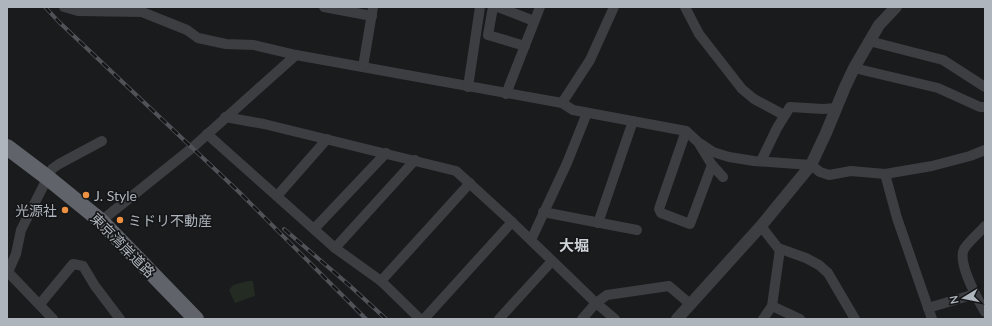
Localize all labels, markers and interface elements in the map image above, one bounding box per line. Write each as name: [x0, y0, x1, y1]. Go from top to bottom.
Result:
place label: J. Style: [94, 187, 137, 204]
marker: J. Style: [81, 190, 91, 200]
place label: 光源社: [15, 202, 57, 219]
marker: 光源社: [60, 205, 70, 215]
street label: 東京湾岸道路: [87, 209, 159, 281]
place label: ミドリ不動産: [128, 212, 212, 229]
marker: ミドリ不動産: [115, 215, 125, 225]
district label: 大堀: [559, 236, 589, 254]
north arrow: [944, 278, 984, 318]
text: N: [947, 295, 961, 305]

